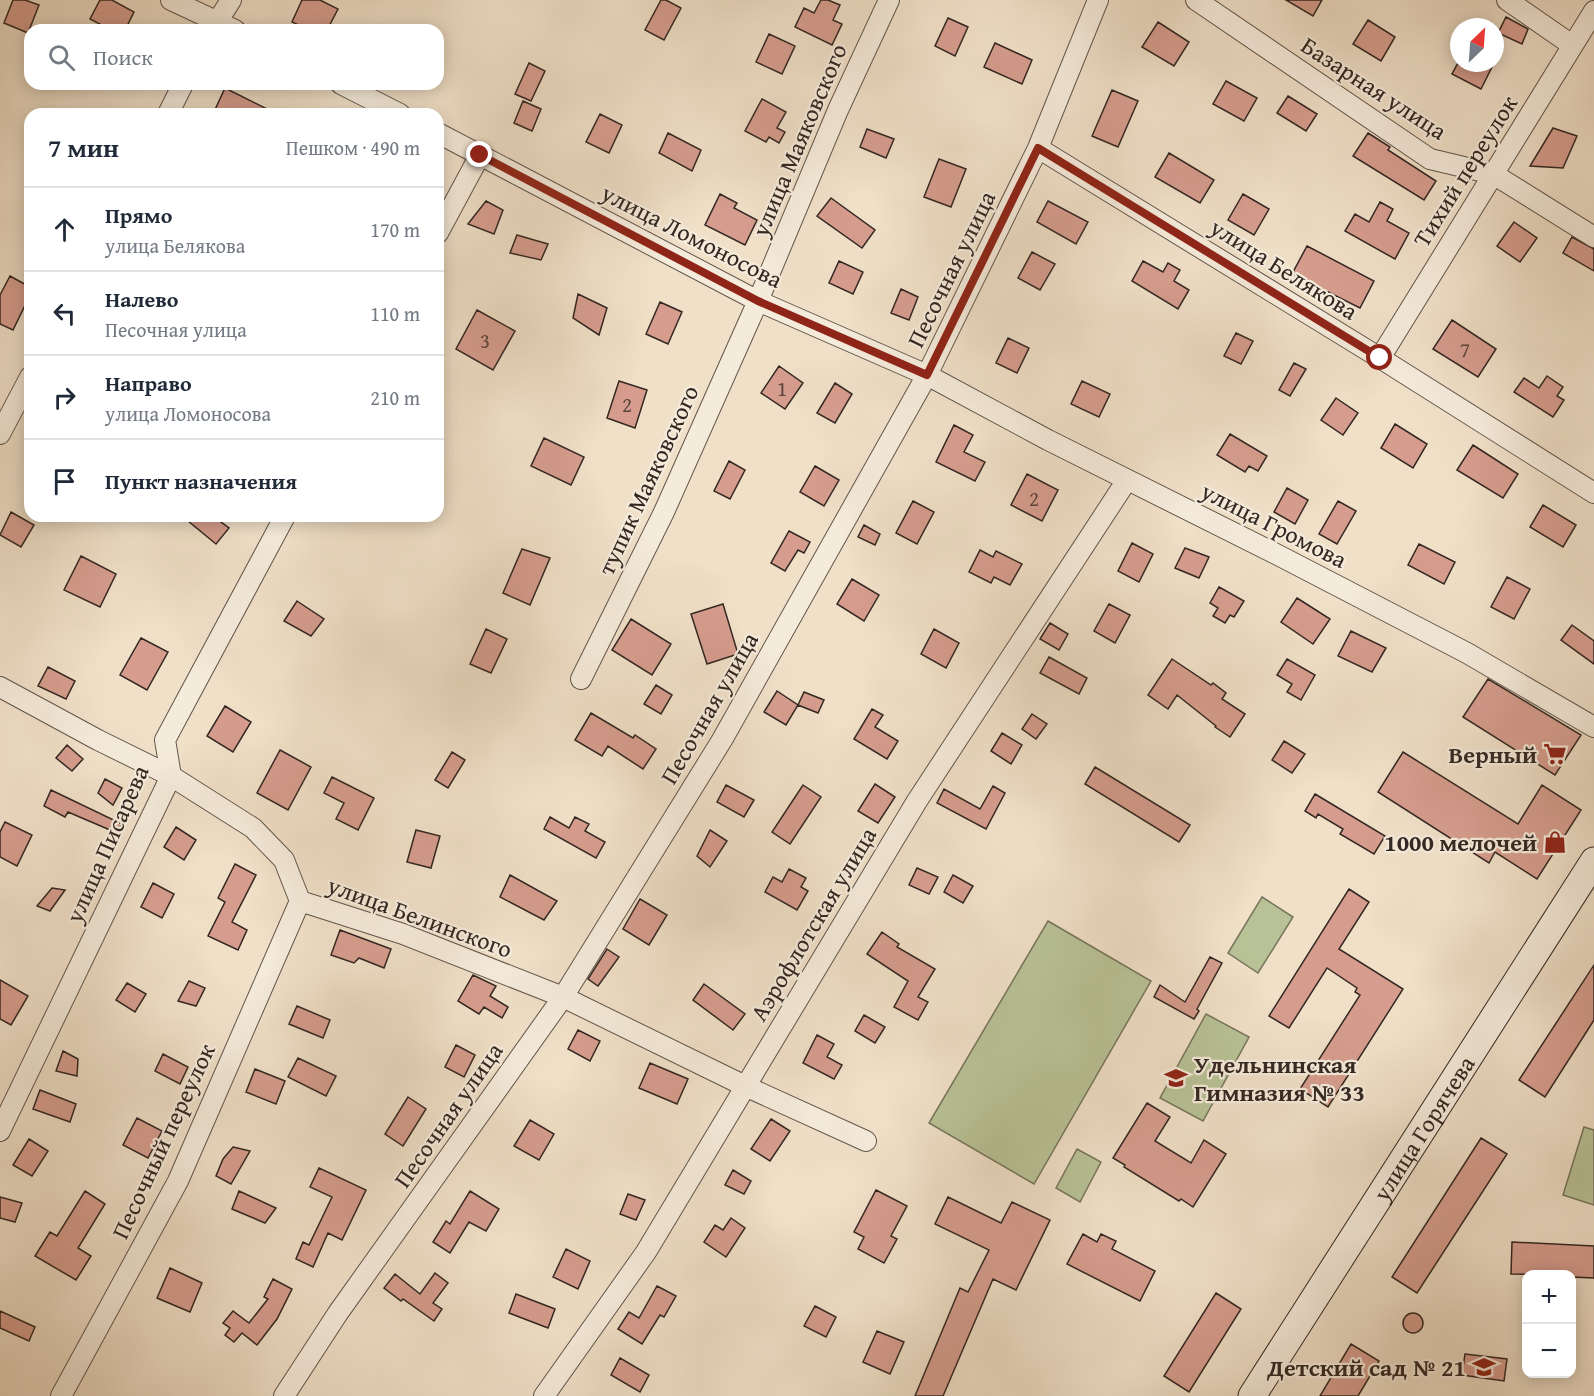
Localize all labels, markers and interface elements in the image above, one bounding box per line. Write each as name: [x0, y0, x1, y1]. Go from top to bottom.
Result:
north arrow: [1450, 18, 1504, 72]
search box: [24, 24, 444, 90]
street label: Базарная улица: [1294, 28, 1454, 149]
street label: улица Маяковского: [742, 38, 856, 243]
icon: search: [45, 41, 78, 74]
text: Поиск: [93, 41, 153, 73]
street label: Тихий переулок: [1404, 88, 1526, 254]
text: 7 мин: [48, 128, 119, 167]
text: Пешком · 490 m: [286, 133, 420, 162]
route end: [466, 141, 492, 167]
street label: улица Ломоносова: [594, 175, 789, 297]
street label: Песочная улица: [898, 184, 1004, 353]
text: Прямо: [105, 199, 172, 231]
street label: улица Белякова: [1203, 209, 1365, 329]
icon: ahead: [48, 213, 81, 246]
text: 170 m: [370, 215, 420, 244]
text: улица Белякова: [105, 231, 245, 260]
text: Налево: [105, 283, 178, 315]
icon: left: [48, 297, 81, 330]
text: 110 m: [370, 299, 420, 328]
text: Песочная улица: [105, 315, 247, 344]
house number: 3: [480, 325, 490, 356]
house number: 7: [1460, 334, 1470, 365]
route start: [1366, 344, 1392, 370]
text: Направо: [105, 367, 192, 399]
house number: 1: [777, 373, 787, 404]
street label: тупик Маяковского: [589, 379, 707, 581]
icon: right: [48, 381, 81, 414]
text: 210 m: [370, 383, 420, 412]
house number: 2: [622, 389, 632, 420]
text: улица Ломоносова: [105, 399, 271, 428]
icon: arrive: [48, 465, 81, 498]
text: Пункт назначения: [105, 465, 297, 497]
street label: улица Громова: [1194, 473, 1353, 577]
house number: 2: [1029, 483, 1039, 514]
street label: Песочная улица: [651, 625, 767, 790]
place label: Верный: [1448, 737, 1537, 772]
supermarket icon: Верный: [1542, 741, 1568, 767]
street label: улица Писарева: [56, 759, 158, 929]
street label: Аэрофлотская улица: [741, 820, 885, 1028]
place label: 1000 мелочей: [1384, 825, 1537, 860]
shop icon: 1000 мелочей: [1542, 829, 1568, 855]
street label: улица Белинского: [322, 867, 517, 967]
street label: Песочная улица: [385, 1035, 511, 1195]
street label: Песочный переулок: [102, 1037, 224, 1244]
place label: Удельнинская Гимназия № 33: [1194, 1047, 1365, 1110]
street label: улица Горячева: [1363, 1048, 1483, 1208]
school or university icon: Удельнинская Гимназия № 33: [1163, 1065, 1189, 1091]
map controls: [1522, 1270, 1576, 1378]
button: +: [1522, 1270, 1576, 1324]
button: −: [1522, 1324, 1576, 1378]
place label: Детский сад № 21: [1266, 1350, 1466, 1385]
school or university icon: Детский сад № 21: [1471, 1354, 1497, 1380]

